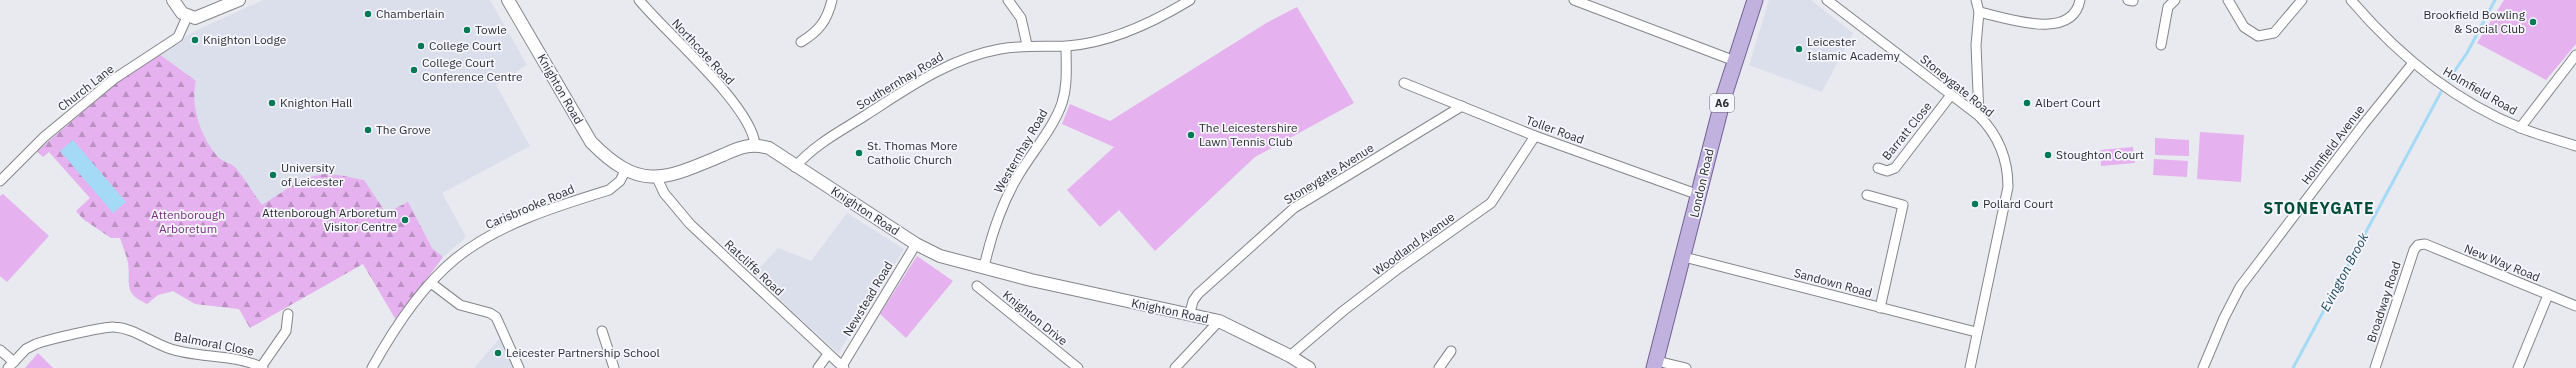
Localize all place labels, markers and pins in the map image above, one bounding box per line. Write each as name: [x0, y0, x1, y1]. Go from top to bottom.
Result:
place label: Chamberlain: [376, 6, 445, 21]
place label: Brookfield Bowling & Social Club: [2423, 7, 2526, 36]
marker: Chamberlain: [363, 9, 373, 19]
marker: Brookfield Bowling & Social Club: [2528, 17, 2538, 27]
place label: Towle: [475, 22, 507, 37]
marker: Towle: [462, 25, 472, 35]
place label: Knighton Lodge: [203, 32, 287, 47]
place label: Leicester Islamic Academy: [1807, 34, 1900, 63]
marker: Knighton Lodge: [190, 35, 200, 45]
place label: College Court: [429, 38, 502, 53]
marker: College Court: [416, 41, 426, 51]
marker: Leicester Islamic Academy: [1794, 44, 1804, 54]
place label: College Court Conference Centre: [422, 55, 523, 84]
marker: College Court Conference Centre: [409, 65, 419, 75]
place label: Knighton Hall: [280, 95, 352, 110]
place label: Albert Court: [2035, 95, 2101, 110]
marker: Knighton Hall: [267, 98, 277, 108]
marker: Albert Court: [2022, 98, 2032, 108]
place label: The Leicestershire Lawn Tennis Club: [1199, 120, 1298, 149]
place label: The Grove: [376, 122, 431, 137]
marker: The Grove: [363, 125, 373, 135]
marker: The Leicestershire Lawn Tennis Club: [1186, 130, 1196, 140]
place label: St. Thomas More Catholic Church: [867, 138, 958, 167]
place label: Stoughton Court: [2056, 147, 2144, 162]
marker: St. Thomas More Catholic Church: [854, 148, 864, 158]
marker: Stoughton Court: [2043, 150, 2053, 160]
place label: University of Leicester: [281, 160, 344, 189]
marker: University of Leicester: [268, 170, 278, 180]
place label: Pollard Court: [1983, 196, 2053, 211]
marker: Pollard Court: [1970, 199, 1980, 209]
place label: Attenborough Arboretum Visitor Centre: [262, 205, 397, 234]
marker: Attenborough Arboretum Visitor Centre: [400, 215, 410, 225]
place label: Leicester Partnership School: [506, 345, 660, 360]
marker: Leicester Partnership School: [493, 348, 503, 358]

